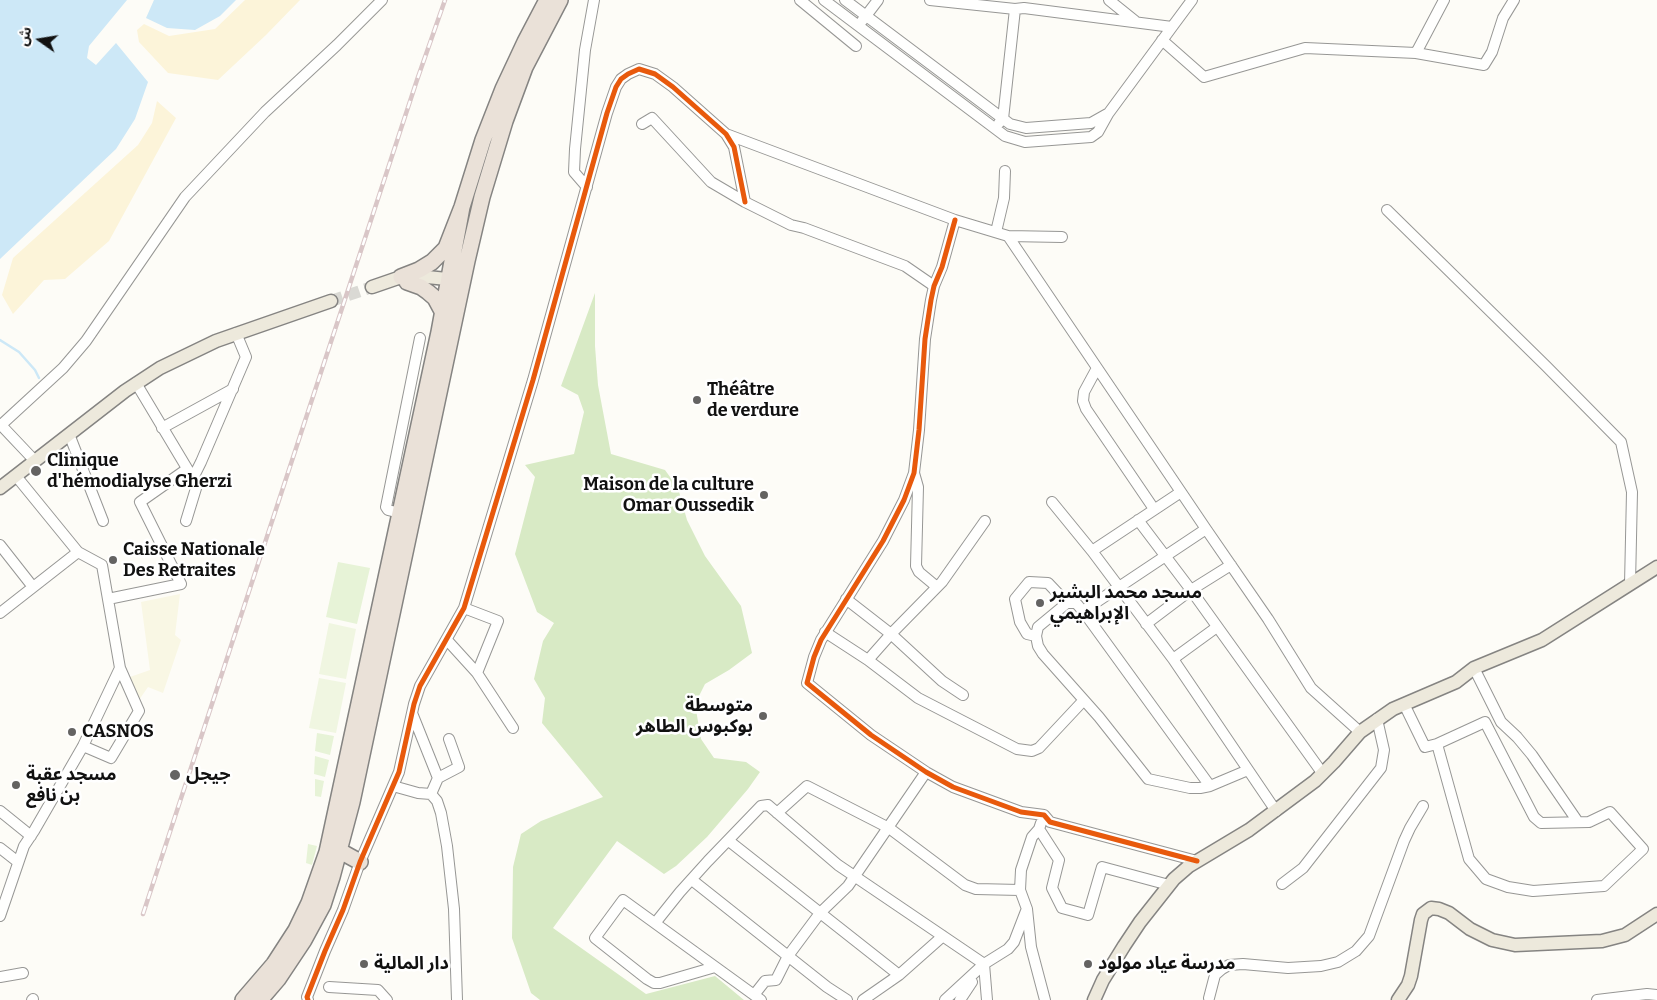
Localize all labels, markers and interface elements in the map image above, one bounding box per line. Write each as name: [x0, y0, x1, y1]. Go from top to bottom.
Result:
north arrow: [15, 15, 65, 65]
text: ش: [14, 25, 35, 48]
place label: Théâtre de verdure: [707, 379, 799, 422]
marker: Théâtre de verdure: [691, 394, 703, 406]
place label: Clinique d'hémodialyse Gherzi: [47, 450, 232, 492]
marker: Clinique d'hémodialyse Gherzi: [29, 464, 43, 478]
place label: Maison de la culture Omar Oussedik: [583, 474, 754, 516]
marker: Maison de la culture Omar Oussedik: [758, 489, 770, 501]
place label: Caisse Nationale Des Retraites: [123, 539, 265, 582]
marker: Caisse Nationale Des Retraites: [107, 554, 119, 566]
place label: مسجد محمد البشير الإبراهيمي: [1050, 582, 1202, 624]
marker: مسجد محمد البشير الإبراهيمي: [1034, 597, 1046, 609]
place label: متوسطة بوكبوس الطاهر: [636, 695, 753, 738]
marker: متوسطة بوكبوس الطاهر: [757, 710, 769, 722]
place label: CASNOS: [82, 721, 154, 743]
marker: CASNOS: [66, 726, 78, 738]
place label: مسجد عقبة بن نافع: [26, 764, 117, 806]
place label: جيجل: [186, 764, 231, 786]
marker: جيجل: [168, 768, 182, 782]
marker: مسجد عقبة بن نافع: [10, 779, 22, 791]
place label: دار المالية: [374, 953, 449, 975]
place label: مدرسة عياد مولود: [1098, 953, 1236, 975]
marker: دار المالية: [358, 958, 370, 970]
marker: مدرسة عياد مولود: [1082, 958, 1094, 970]

